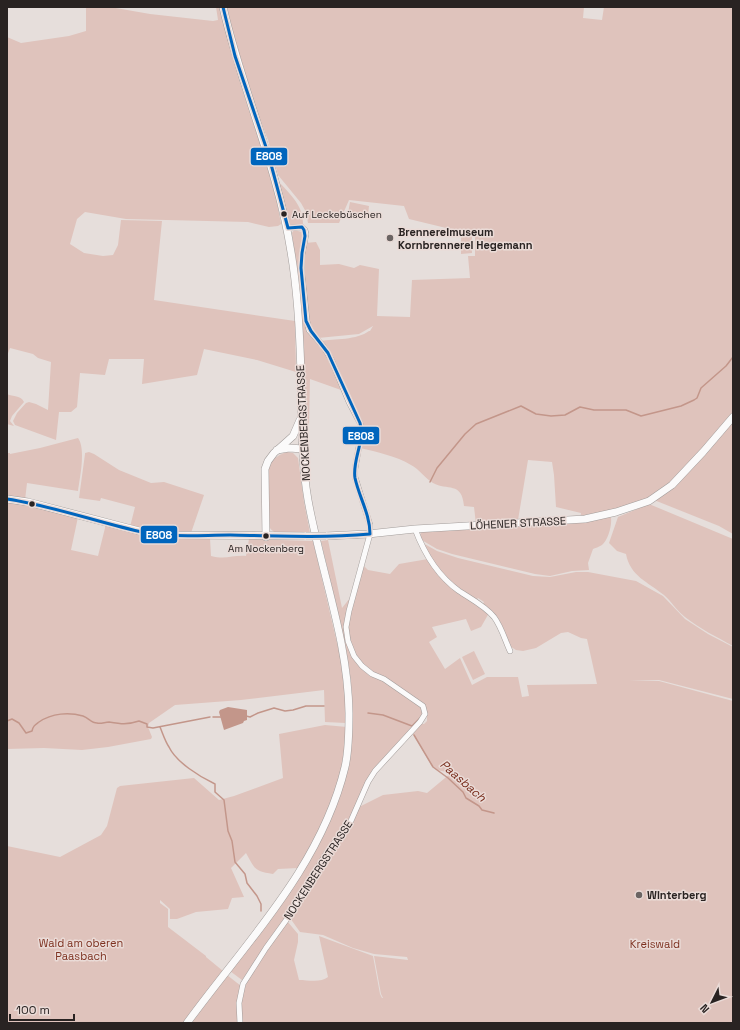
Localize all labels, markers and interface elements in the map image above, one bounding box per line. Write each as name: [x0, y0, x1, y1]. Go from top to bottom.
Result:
line badge: E808: [250, 147, 288, 166]
text: E808: [256, 149, 283, 163]
place label: Auf Leckebüschen: [292, 208, 382, 221]
marker: Auf Leckebüschen: [279, 209, 289, 219]
place label: Brennereimuseum Kornbrennerei Hegemann: [398, 225, 533, 252]
marker: Brennereimuseum Kornbrennerei Hegemann: [385, 233, 395, 243]
street label: NOCKENBERGSTRASSE: [293, 365, 313, 481]
line badge: E808: [342, 426, 380, 445]
text: E808: [348, 429, 375, 443]
unlabelled marker: [27, 499, 37, 509]
street label: LÖHENER STRASSE: [470, 512, 566, 533]
line badge: E808: [140, 525, 178, 544]
text: E808: [146, 528, 173, 542]
marker: Am Nockenberg: [261, 531, 271, 541]
place label: Am Nockenberg: [228, 542, 304, 555]
water label: Paasbach: [437, 757, 490, 806]
street label: NOCKENBERGSTRASSE: [281, 818, 355, 922]
place label: Winterberg: [647, 888, 707, 902]
marker: Winterberg: [634, 890, 644, 900]
park label: Wald am oberen Paasbach: [39, 936, 123, 963]
park label: Kreiswald: [630, 937, 680, 951]
north arrow: [692, 982, 732, 1022]
scale bar: [10, 996, 74, 1022]
text: N: [697, 1001, 712, 1016]
text: 100 m: [16, 1002, 50, 1018]

